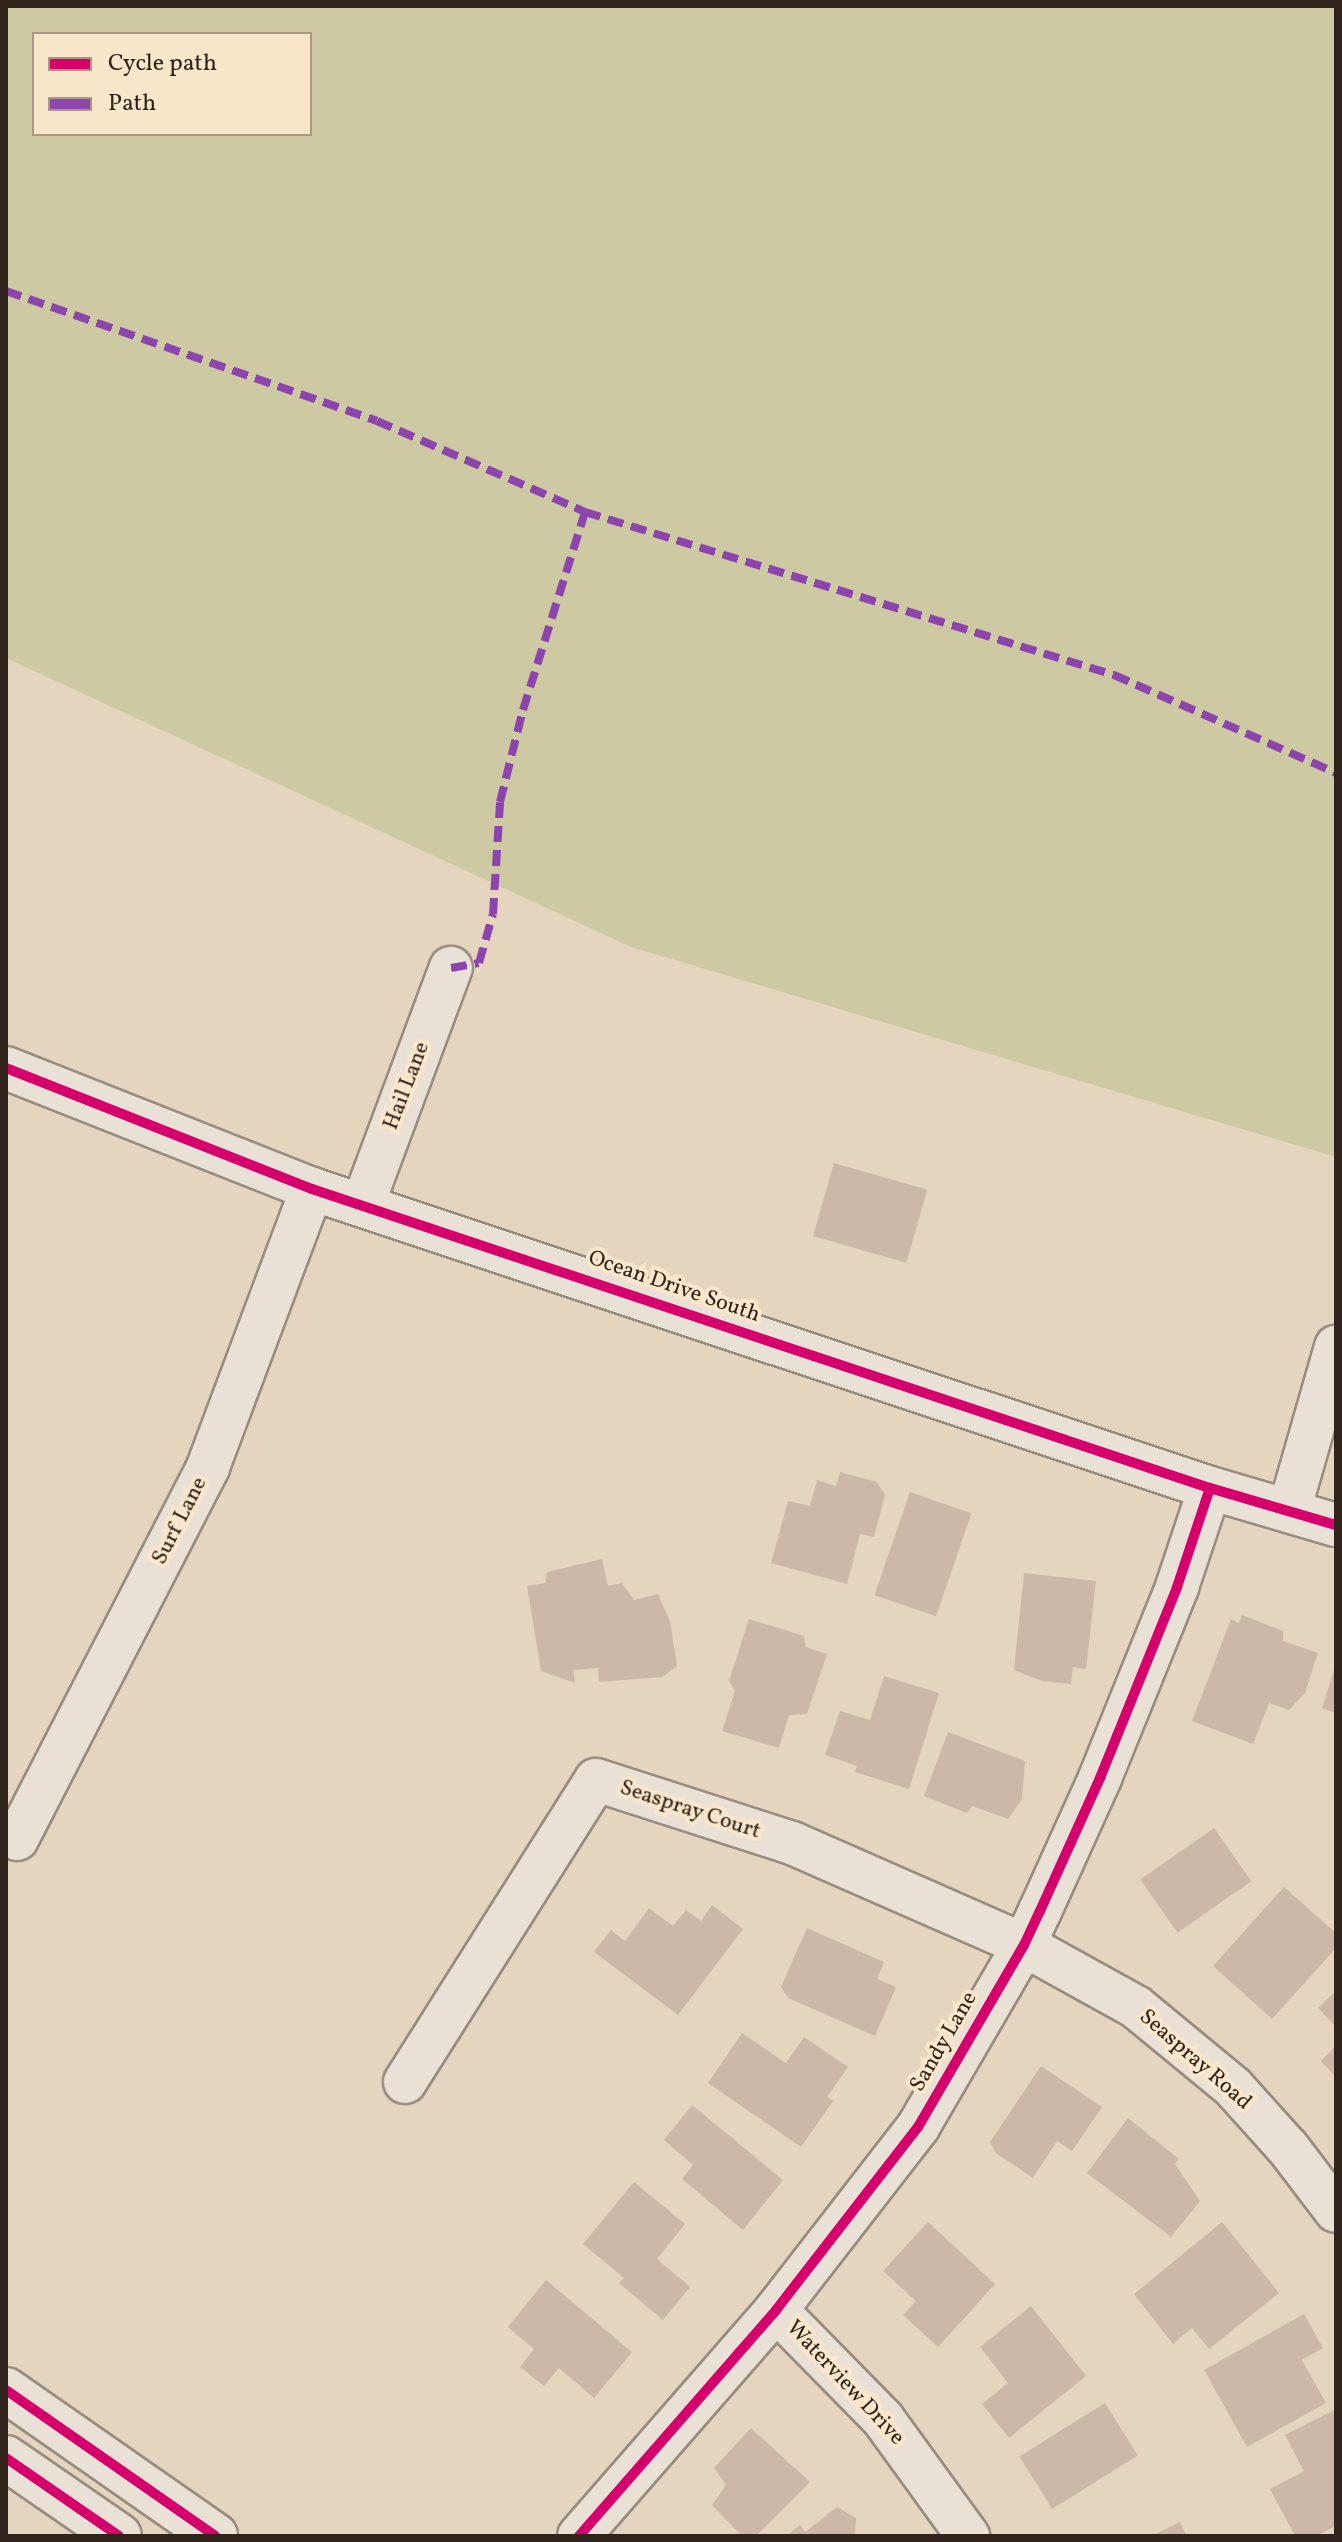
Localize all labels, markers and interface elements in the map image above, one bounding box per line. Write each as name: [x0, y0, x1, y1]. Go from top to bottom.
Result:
legend: [32, 32, 312, 136]
text: Cycle path: [108, 47, 217, 81]
text: Path: [108, 87, 156, 121]
street label: Hail Lane: [378, 1038, 436, 1134]
street label: Ocean Drive South: [585, 1245, 763, 1329]
street label: Surf Lane: [147, 1474, 213, 1568]
street label: Seaspray Court: [616, 1775, 764, 1845]
street label: Sandy Lane: [905, 1987, 983, 2097]
street label: Seaspray Road: [1133, 2004, 1257, 2116]
street label: Waterview Drive: [780, 2315, 910, 2451]

